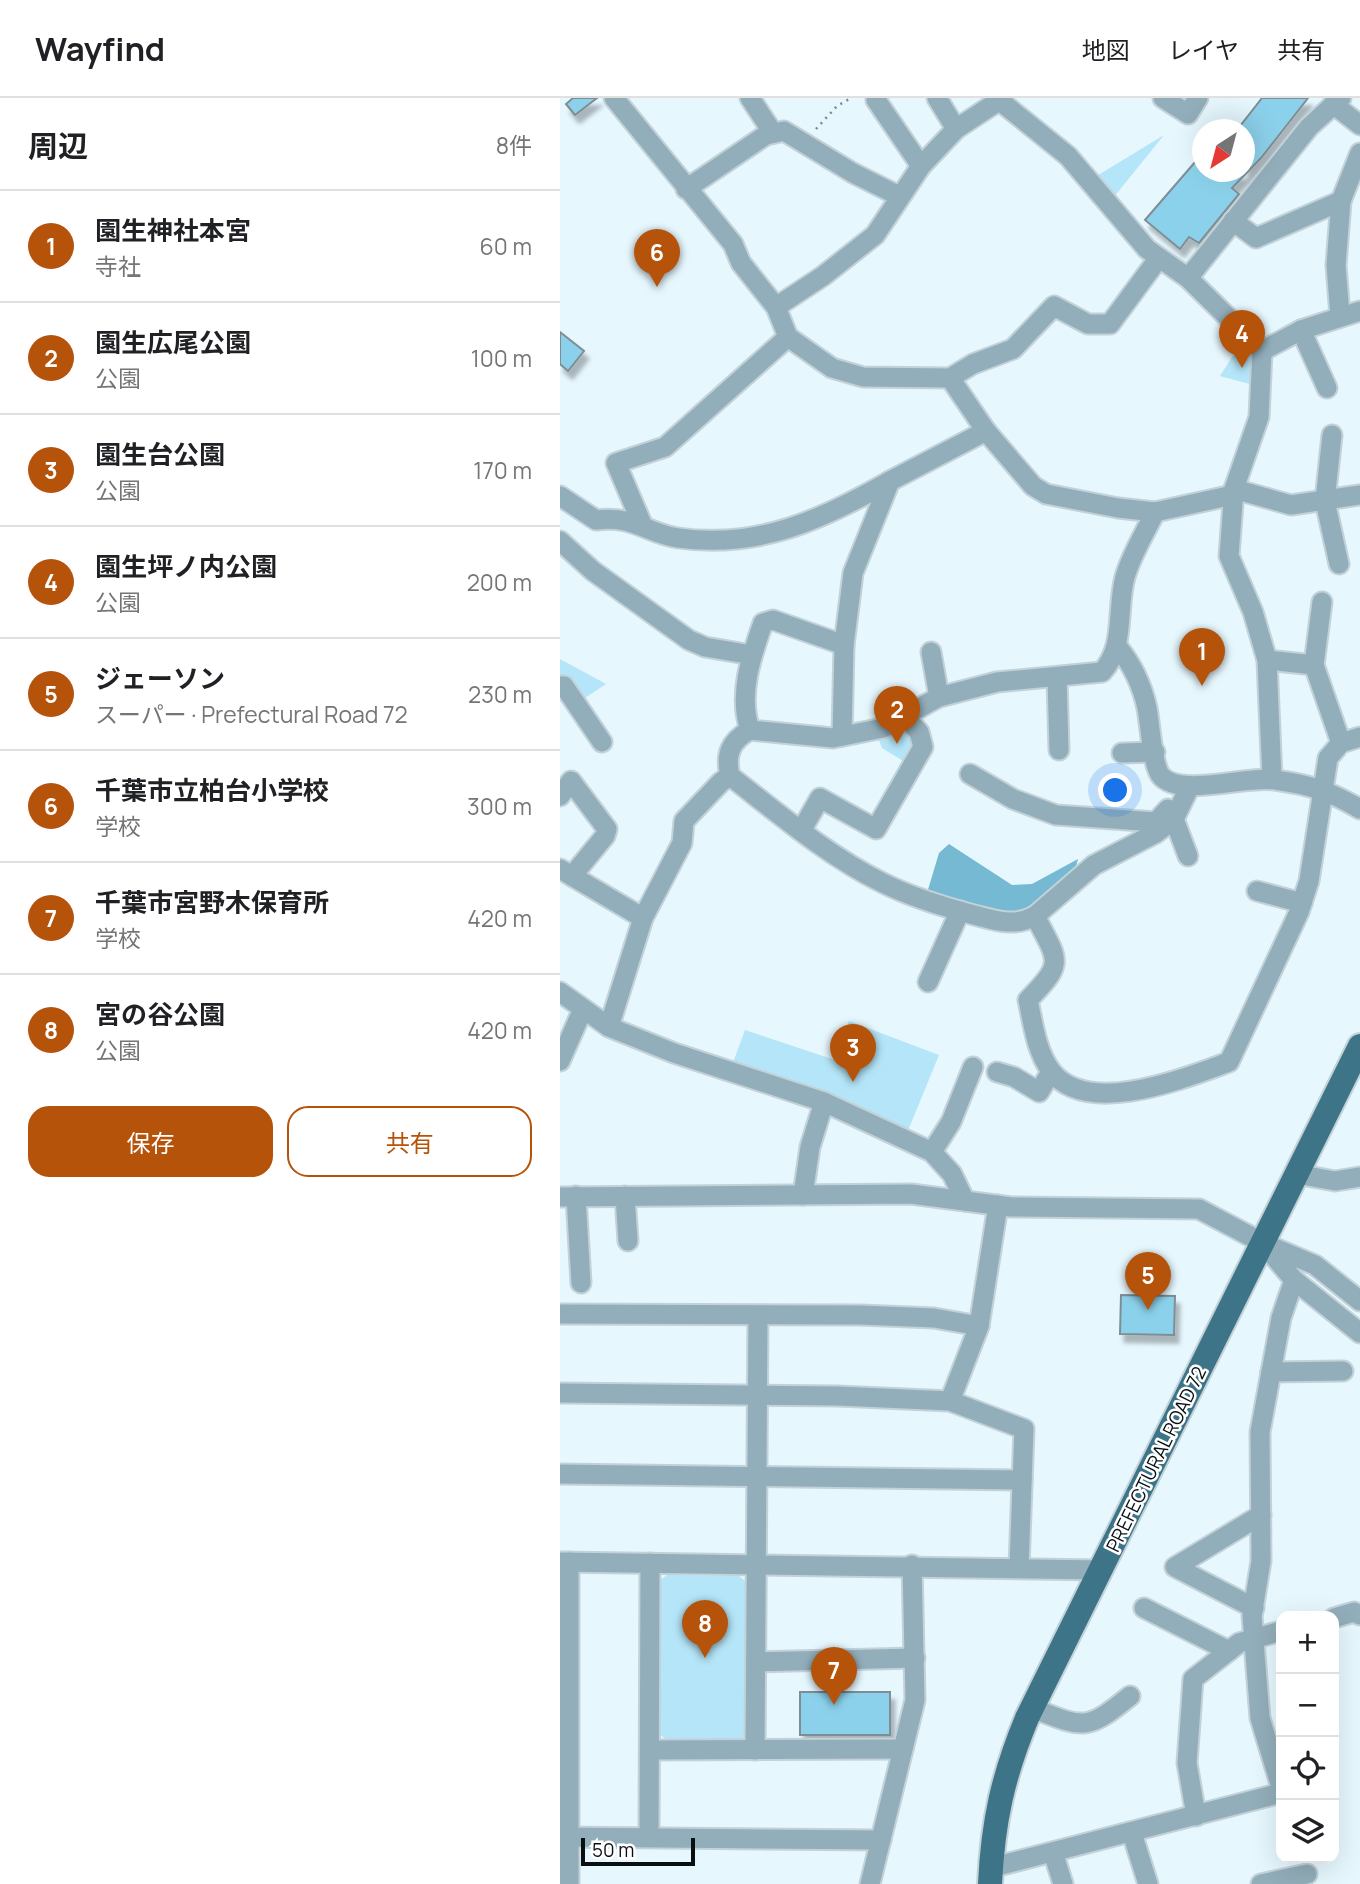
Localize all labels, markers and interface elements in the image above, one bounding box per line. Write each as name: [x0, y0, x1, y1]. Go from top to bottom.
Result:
text: Wayfind: [35, 26, 165, 71]
text: 地図: [1082, 33, 1130, 66]
text: レイヤ: [1168, 33, 1239, 66]
text: 共有: [1277, 33, 1325, 66]
north arrow: [1192, 119, 1255, 182]
text: 周辺: [28, 125, 88, 166]
text: 8件: [496, 129, 532, 161]
text: 園生神社本宮: [95, 212, 251, 248]
pin: 6: [634, 229, 680, 287]
text: 1: [46, 230, 56, 262]
text: 60 m: [480, 230, 532, 262]
text: 寺社: [95, 250, 141, 282]
pin: 4: [1219, 310, 1265, 368]
text: 園生広尾公園: [95, 324, 251, 360]
text: 2: [44, 342, 58, 374]
text: 100 m: [471, 342, 532, 374]
text: 公園: [95, 362, 141, 394]
text: 園生台公園: [95, 436, 225, 472]
text: 3: [44, 454, 58, 486]
text: 170 m: [473, 454, 532, 486]
text: 公園: [95, 474, 141, 506]
text: 園生坪ノ内公園: [95, 548, 277, 584]
text: 4: [44, 566, 58, 598]
text: 200 m: [467, 566, 532, 598]
text: 公園: [95, 586, 141, 618]
pin: 1: [1179, 628, 1225, 686]
text: ジェーソン: [95, 660, 225, 696]
text: 5: [44, 678, 58, 710]
text: 230 m: [468, 678, 532, 710]
pin: 2: [874, 686, 920, 744]
text: スーパー · Prefectural Road 72: [95, 698, 408, 730]
text: 千葉市立柏台小学校: [95, 772, 329, 808]
your location: [1098, 773, 1132, 807]
text: 6: [44, 790, 58, 822]
text: 300 m: [467, 790, 532, 822]
text: 学校: [95, 810, 141, 842]
text: 千葉市宮野木保育所: [95, 884, 329, 920]
text: 7: [45, 902, 57, 934]
text: 420 m: [467, 902, 532, 934]
text: 学校: [95, 922, 141, 954]
text: 宮の谷公園: [95, 996, 225, 1032]
text: 8: [44, 1014, 58, 1046]
text: 420 m: [467, 1014, 532, 1046]
pin: 3: [830, 1024, 876, 1082]
text: 公園: [95, 1034, 141, 1066]
button: 保存: [28, 1106, 273, 1177]
button: 共有: [287, 1106, 532, 1177]
pin: 5: [1125, 1252, 1171, 1310]
street label: PREFECTURAL ROAD 72: [1100, 1362, 1212, 1556]
pin: 8: [682, 1600, 728, 1658]
map controls: [1276, 1611, 1339, 1863]
button: +: [1276, 1611, 1339, 1674]
pin: 7: [811, 1647, 857, 1705]
button: −: [1276, 1674, 1339, 1737]
button: locate: [1276, 1737, 1339, 1800]
button: layers: [1276, 1800, 1339, 1863]
scale bar: [581, 1835, 695, 1867]
text: 50 m: [592, 1837, 634, 1863]

